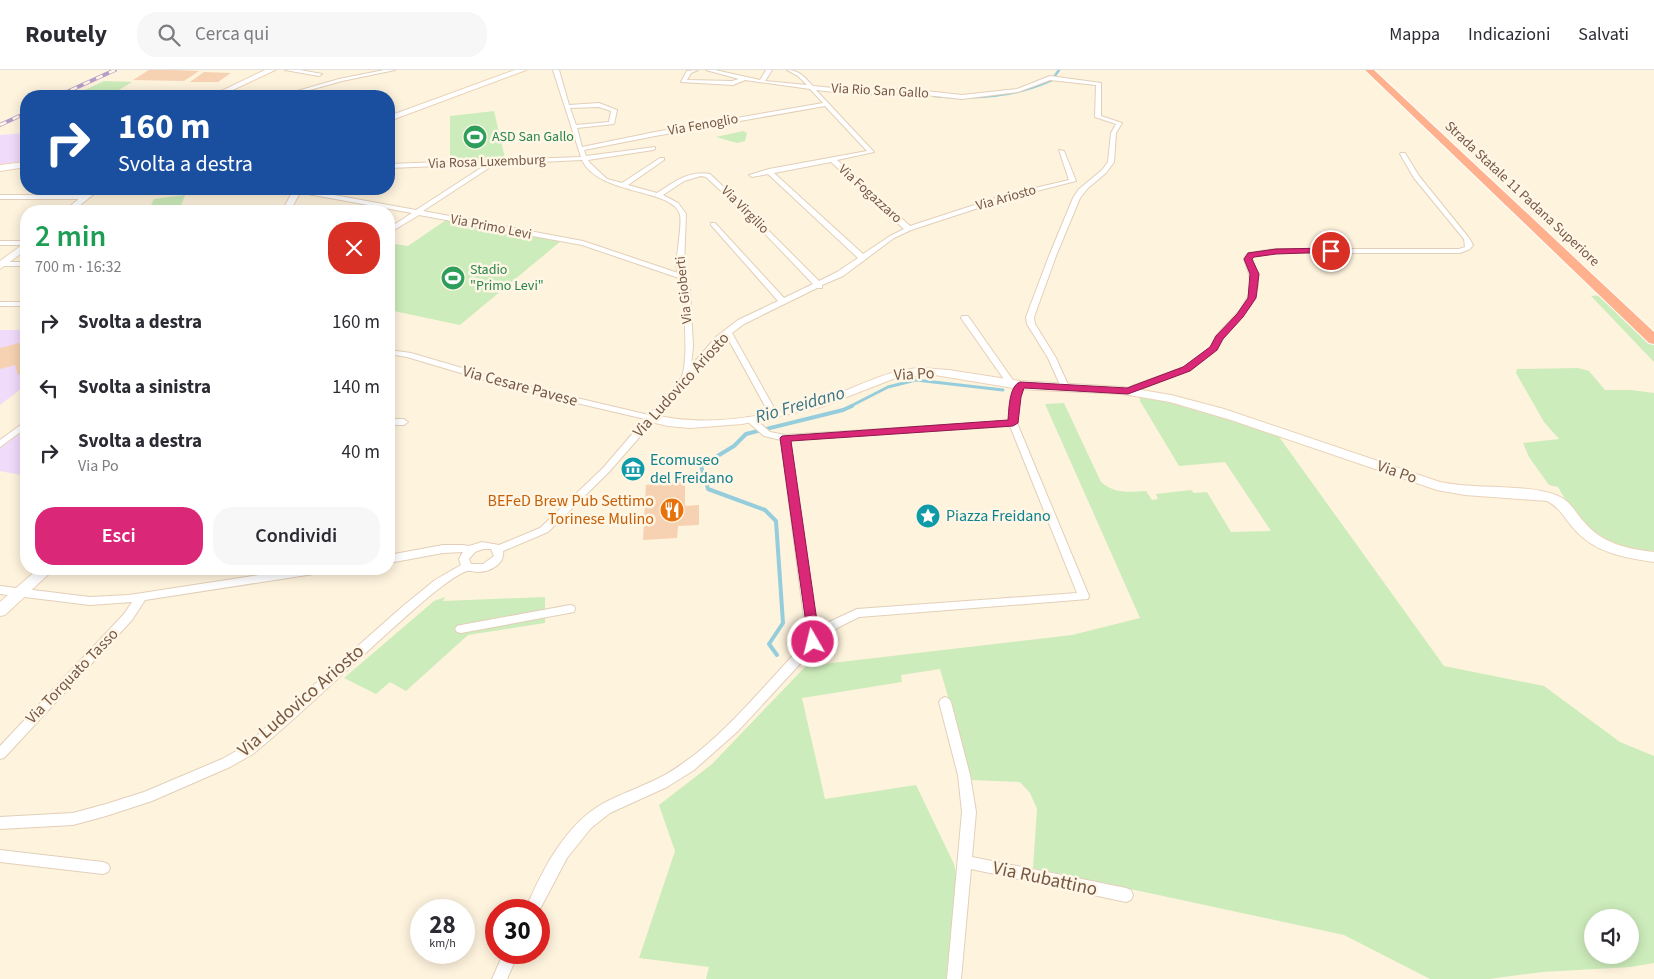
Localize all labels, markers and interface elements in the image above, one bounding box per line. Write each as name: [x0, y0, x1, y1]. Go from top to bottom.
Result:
search box: [137, 12, 487, 57]
text: Routely: [25, 17, 107, 52]
icon: search: [155, 21, 183, 49]
text: Cerca qui: [195, 21, 269, 48]
text: Mappa: [1389, 22, 1440, 47]
text: Indicazioni: [1468, 22, 1550, 47]
text: Salvati: [1578, 22, 1629, 47]
street label: Via Rio San Gallo: [831, 78, 929, 104]
text: 160 m: [118, 102, 210, 152]
street label: Via Fenoglio: [666, 109, 740, 141]
icon: right: [35, 110, 100, 175]
street label: Strada Statale 11 Padana Superiore: [1440, 117, 1604, 271]
sports icon: ASD San Gallo: [462, 124, 488, 150]
place label: ASD San Gallo: [492, 127, 574, 147]
text: Svolta a destra: [118, 148, 253, 180]
street label: Via Rosa Luxemburg: [428, 150, 546, 174]
street label: Via Fogazzaro: [834, 160, 906, 228]
street label: Via Ariosto: [974, 180, 1038, 216]
street label: Via Virgilio: [716, 181, 774, 239]
street label: Via Primo Levi: [449, 209, 533, 245]
text: 2 min: [35, 215, 106, 258]
button: close: [328, 222, 380, 274]
pin: [1310, 230, 1352, 272]
icon: arrive: [1317, 237, 1345, 265]
street label: Via Gioberti: [671, 255, 697, 325]
text: 700 m · 16:32: [35, 256, 122, 278]
place label: Stadio "Primo Levi": [470, 260, 544, 296]
sports icon: Stadio "Primo Levi": [440, 265, 466, 291]
icon: right: [35, 309, 63, 337]
text: Svolta a destra: [78, 309, 202, 336]
text: 160 m: [332, 309, 380, 336]
street label: Via Ludovico Ariosto: [628, 328, 734, 442]
street label: Via Cesare Pavese: [460, 360, 580, 412]
street label: Via Po: [893, 362, 935, 386]
icon: left: [35, 374, 63, 402]
text: Svolta a sinistra: [78, 374, 211, 401]
text: 140 m: [332, 374, 380, 401]
water label: Rio Freidano: [752, 380, 848, 430]
text: Svolta a destra: [78, 428, 202, 455]
icon: right: [35, 439, 63, 467]
text: 40 m: [342, 439, 380, 466]
place label: Ecomuseo del Freidano: [650, 449, 733, 489]
text: Via Po: [78, 455, 119, 477]
street label: Via Po: [1374, 455, 1420, 489]
museum icon: Ecomuseo del Freidano: [620, 456, 646, 482]
place label: BEFeD Brew Pub Settimo Torinese Mulino: [487, 490, 654, 530]
restaurant icon: BEFeD Brew Pub Settimo Torinese Mulino: [659, 497, 685, 523]
place icon: Piazza Freidano: [915, 503, 941, 529]
place label: Piazza Freidano: [946, 505, 1051, 527]
button: Esci: [35, 507, 203, 565]
button: Condividi: [213, 507, 380, 565]
position arrow: [786, 615, 838, 667]
street label: Via Torquato Tasso: [21, 623, 123, 729]
street label: Via Ludovico Ariosto: [232, 638, 370, 764]
street label: Via Rubattino: [990, 855, 1100, 903]
speed limit sign: 30: [485, 899, 550, 964]
text: 28: [429, 907, 456, 943]
map controls: [1584, 909, 1639, 964]
button: sound: [1584, 909, 1639, 964]
text: km/h: [429, 935, 456, 952]

